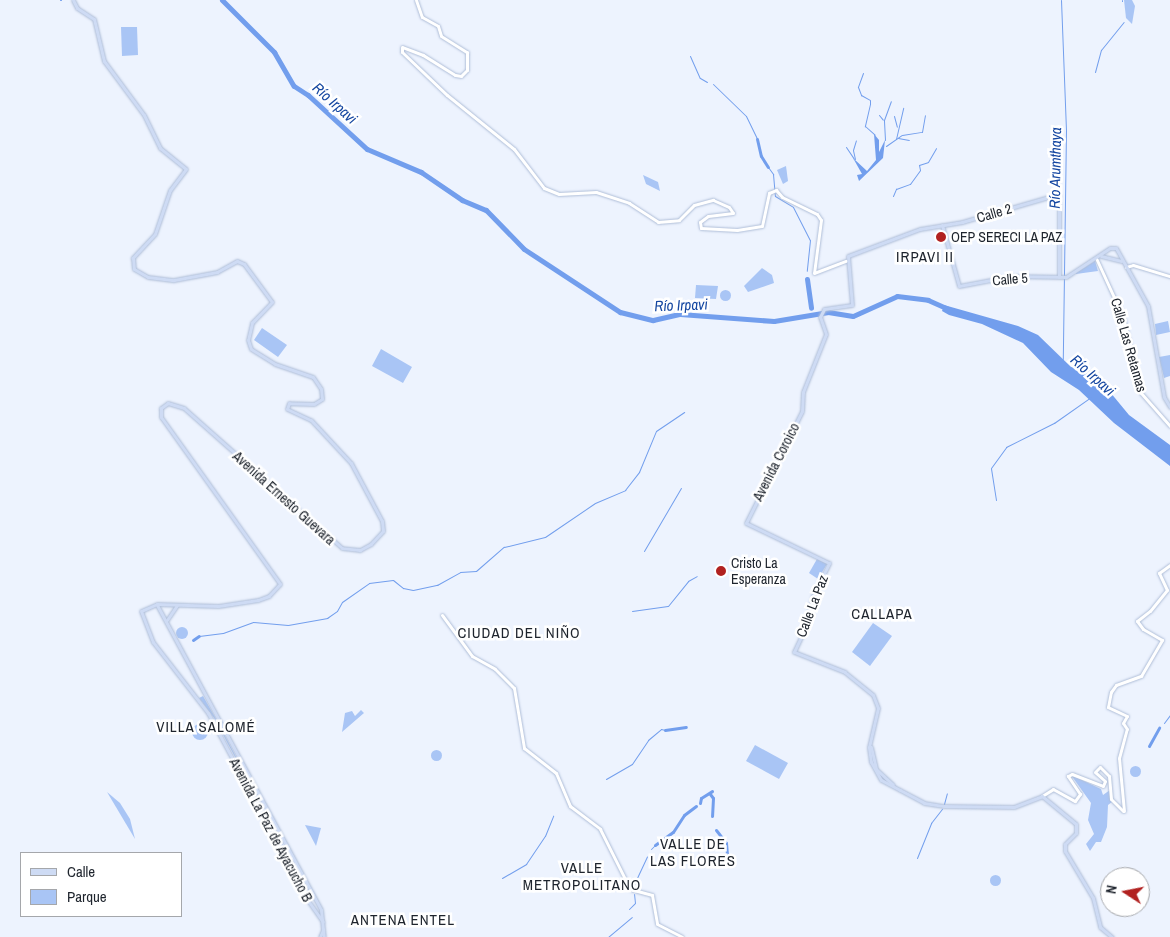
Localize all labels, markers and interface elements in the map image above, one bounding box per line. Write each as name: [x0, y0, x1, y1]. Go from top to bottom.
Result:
water label: Río Irpavi: [309, 78, 361, 128]
water label: Río Arumthaya: [1045, 127, 1065, 209]
street label: Calle 2: [975, 200, 1013, 226]
place label: OEP SERECI LA PAZ: [951, 229, 1063, 245]
marker: OEP SERECI LA PAZ: [935, 231, 947, 243]
district label: IRPAVI II: [895, 248, 955, 266]
street label: Calle 5: [991, 269, 1029, 289]
water label: Río Irpavi: [654, 295, 708, 315]
street label: Calle Las Retamas: [1108, 296, 1150, 394]
water label: Río Irpavi: [1067, 350, 1119, 400]
street label: Avenida Coroico: [749, 420, 803, 504]
street label: Avenida Ernesto Guevara: [229, 448, 339, 548]
place label: Cristo La Esperanza: [731, 555, 786, 588]
marker: Cristo La Esperanza: [715, 565, 727, 577]
street label: Calle La Paz: [792, 573, 832, 639]
district label: CALLAPA: [850, 605, 914, 623]
district label: CIUDAD DEL NIÑO: [455, 624, 583, 642]
district label: VILLA SALOMÉ: [154, 718, 258, 736]
street label: Avenida La Paz de Ayacucho B: [226, 755, 316, 905]
district label: VALLE DE LAS FLORES: [649, 834, 737, 869]
legend: [20, 852, 182, 917]
district label: VALLE METROPOLITANO: [521, 858, 643, 893]
text: Calle: [67, 861, 95, 882]
north arrow: [1100, 867, 1150, 917]
text: N: [1102, 884, 1121, 895]
text: Parque: [67, 886, 107, 907]
district label: ANTENA ENTEL: [349, 911, 457, 929]

